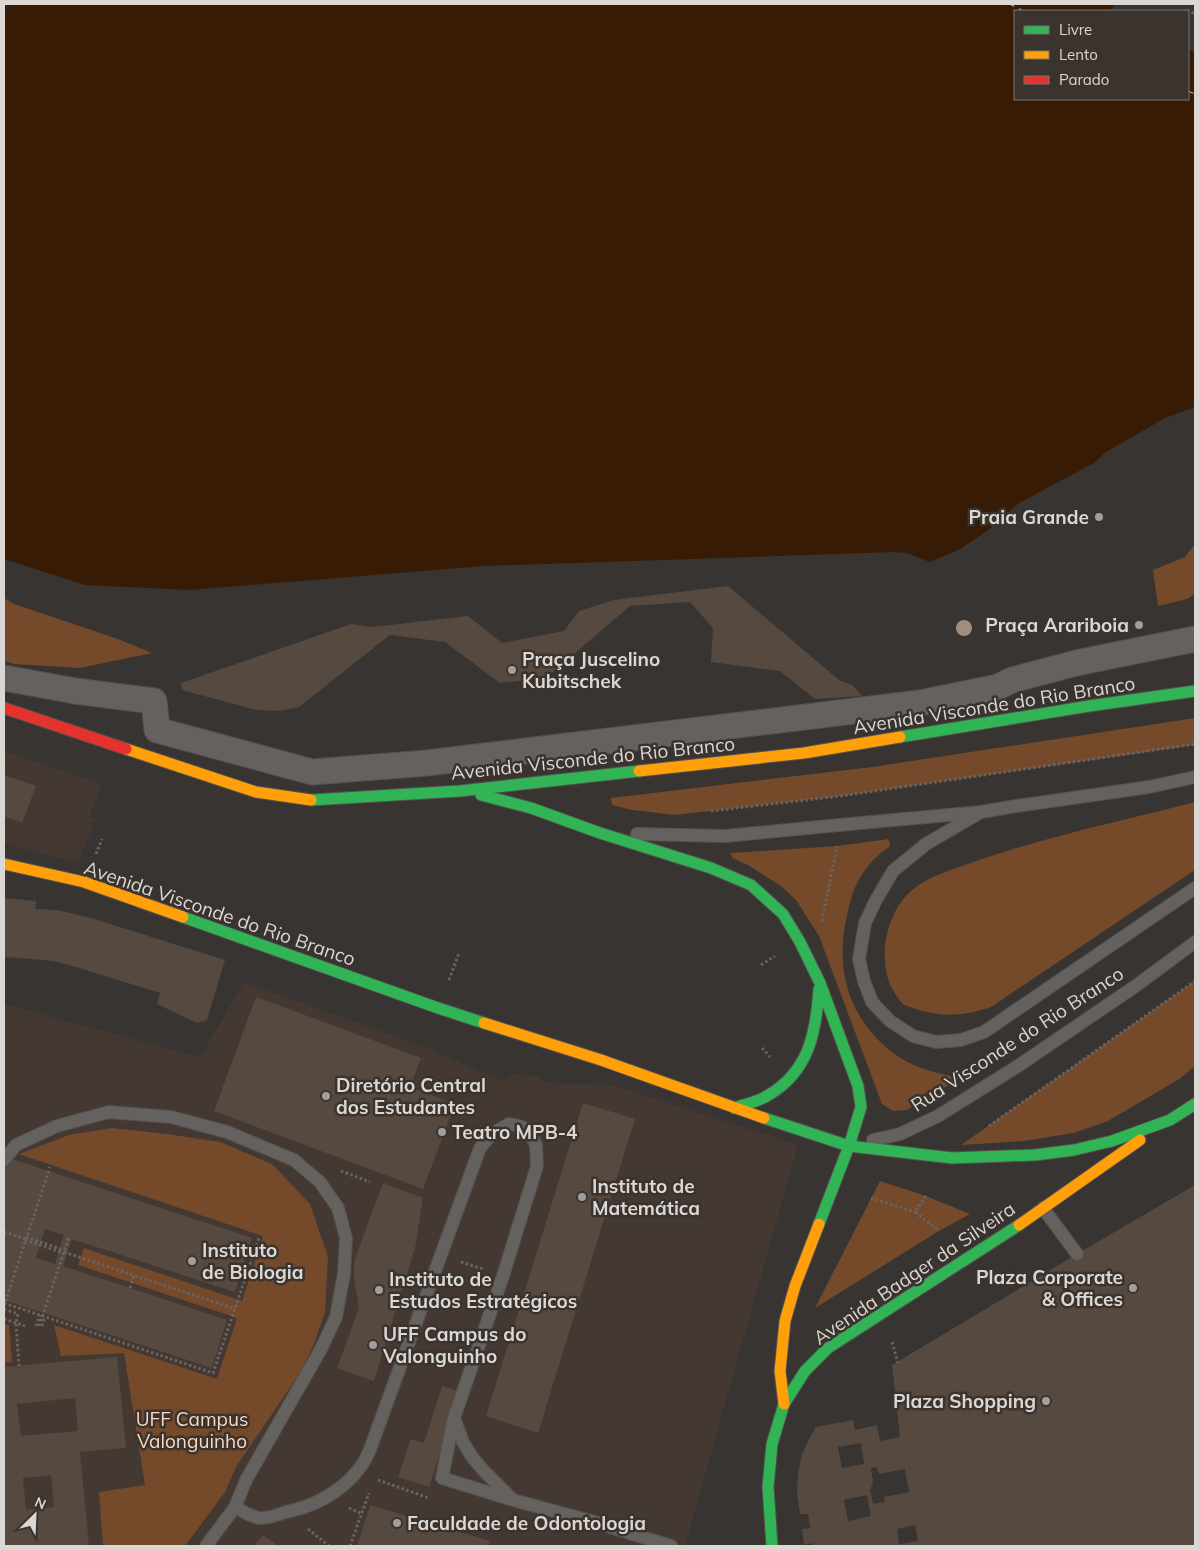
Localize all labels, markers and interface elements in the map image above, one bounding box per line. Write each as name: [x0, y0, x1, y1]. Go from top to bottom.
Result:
legend: [1014, 10, 1189, 100]
text: Livre: [1059, 20, 1092, 39]
text: Lento: [1059, 45, 1098, 64]
text: Parado: [1059, 70, 1109, 89]
place label: Praia Grande: [969, 505, 1089, 529]
marker: Praia Grande: [1093, 511, 1105, 523]
place label: Praça Arariboia: [985, 613, 1129, 637]
marker: Praça Arariboia: [1133, 619, 1145, 631]
place label: Praça Juscelino Kubitschek: [522, 647, 660, 693]
marker: Praça Juscelino Kubitschek: [506, 664, 518, 676]
street label: Avenida Visconde do Rio Branco: [851, 671, 1137, 739]
street label: Avenida Visconde do Rio Branco: [450, 731, 736, 785]
street label: Avenida Visconde do Rio Branco: [81, 855, 359, 971]
street label: Rua Visconde do Rio Branco: [906, 961, 1128, 1117]
place label: Diretório Central dos Estudantes: [336, 1073, 486, 1119]
marker: Diretório Central dos Estudantes: [320, 1090, 332, 1102]
place label: Teatro MPB-4: [452, 1120, 578, 1144]
marker: Teatro MPB-4: [436, 1126, 448, 1138]
place label: Instituto de Matemática: [592, 1174, 700, 1220]
marker: Instituto de Matemática: [576, 1191, 588, 1203]
street label: Avenida Badger da Silveira: [809, 1196, 1019, 1350]
place label: Instituto de Biologia: [202, 1238, 303, 1284]
marker: Instituto de Biologia: [186, 1255, 198, 1267]
place label: Plaza Corporate & Offices: [976, 1265, 1123, 1311]
place label: Instituto de Estudos Estratégicos: [389, 1267, 577, 1313]
marker: Plaza Corporate & Offices: [1127, 1282, 1139, 1294]
marker: Instituto de Estudos Estratégicos: [373, 1284, 385, 1296]
place label: UFF Campus do Valonguinho: [382, 1322, 526, 1368]
marker: UFF Campus do Valonguinho: [367, 1339, 379, 1351]
place label: Plaza Shopping: [893, 1389, 1036, 1413]
marker: Plaza Shopping: [1040, 1395, 1052, 1407]
park label: UFF Campus Valonguinho: [136, 1407, 248, 1453]
north arrow: [10, 1490, 60, 1540]
text: N: [32, 1493, 49, 1513]
place label: Faculdade de Odontologia: [407, 1511, 646, 1535]
marker: Faculdade de Odontologia: [391, 1517, 403, 1529]

